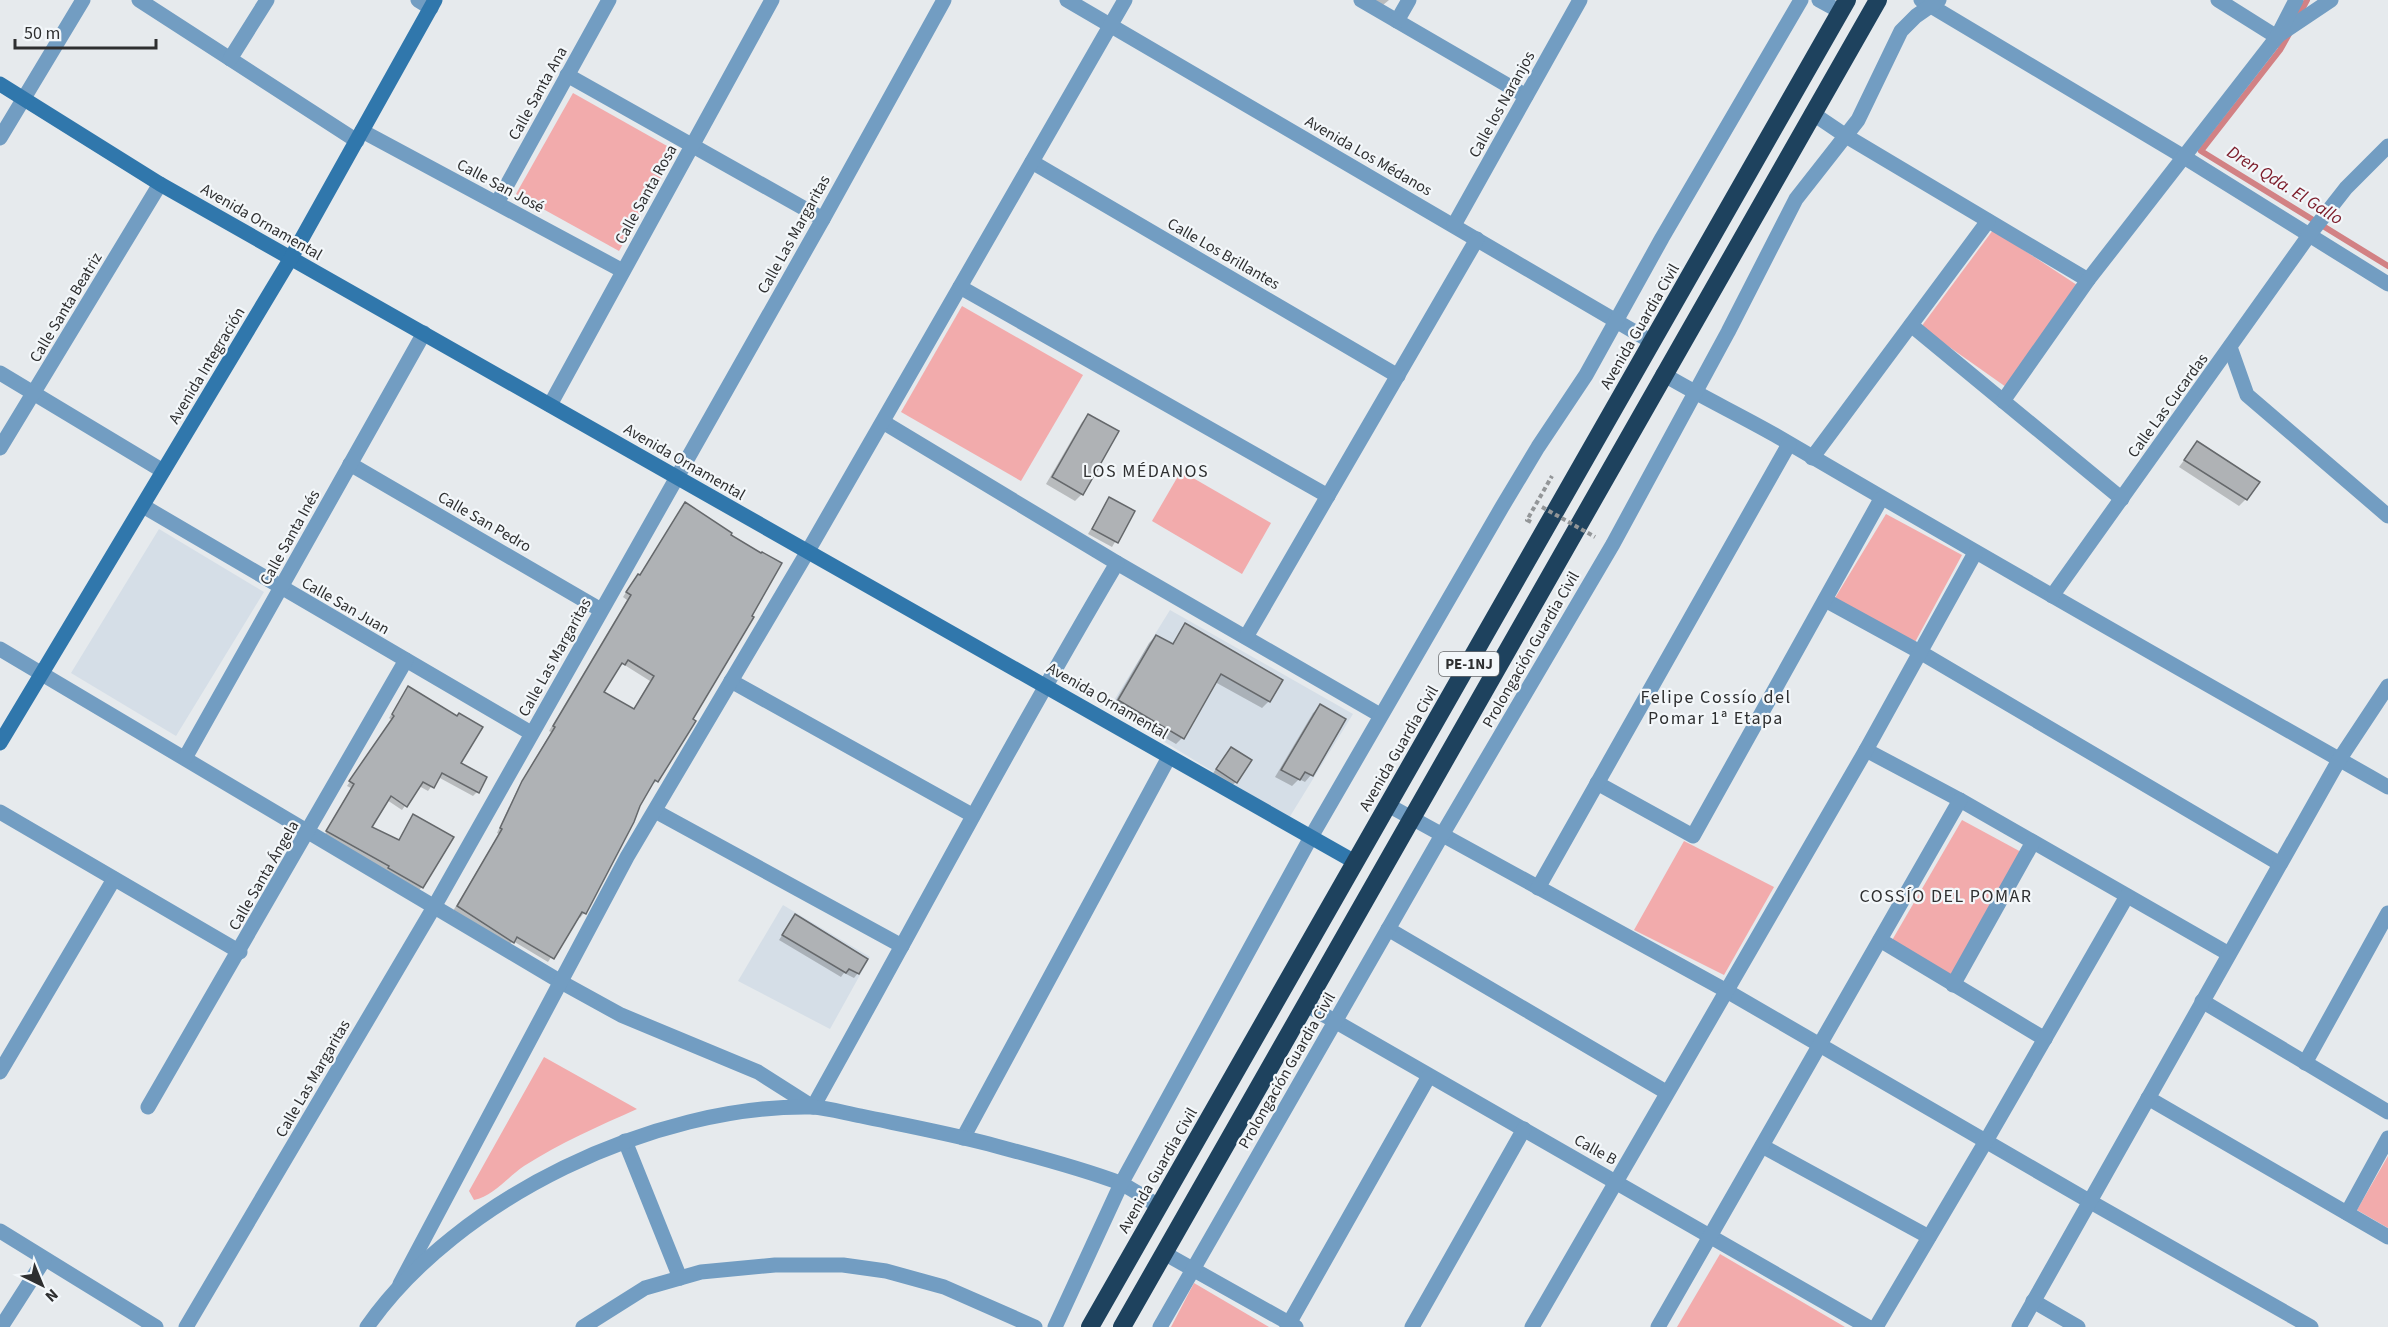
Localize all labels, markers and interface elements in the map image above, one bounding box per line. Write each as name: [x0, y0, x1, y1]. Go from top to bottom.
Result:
scale bar: [15, 12, 156, 50]
text: 50 m: [24, 21, 60, 46]
street label: Calle Santa Ana: [503, 43, 573, 144]
street label: Calle los Naranjos: [1463, 47, 1540, 162]
street label: Avenida Los Médanos: [1301, 110, 1436, 201]
water label: Dren Qda. El Gallo: [2222, 140, 2348, 231]
street label: Calle Santa Rosa: [609, 141, 682, 248]
street label: Calle San José: [453, 154, 548, 218]
street label: Calle Las Margaritas: [752, 171, 836, 298]
street label: Avenida Ornamental: [197, 178, 326, 266]
street label: Calle Los Brillantes: [1163, 213, 1284, 295]
street label: Calle Santa Beatriz: [24, 248, 108, 367]
street label: Avenida Guardia Civil: [1595, 260, 1685, 393]
street label: Avenida Integración: [163, 303, 250, 428]
street label: Calle Las Cucardas: [2122, 349, 2213, 462]
street label: Avenida Ornamental: [620, 418, 749, 506]
district label: LOS MÉDANOS: [1083, 459, 1209, 484]
street label: Calle Santa Inés: [255, 486, 325, 589]
street label: Calle San Pedro: [434, 486, 535, 558]
street label: Prolongación Guardia Civil: [1477, 567, 1585, 732]
street label: Calle San Juan: [297, 572, 394, 640]
street label: Calle Las Margaritas: [513, 594, 597, 721]
road number: PE-1NJ: [1439, 652, 1499, 676]
street label: Avenida Ornamental: [1043, 657, 1172, 745]
street label: Avenida Guardia Civil: [1354, 682, 1444, 815]
district label: Felipe Cossío del Pomar 1ª Etapa: [1641, 685, 1791, 731]
street label: Calle Santa Ángela: [223, 816, 304, 935]
district label: COSSÍO DEL POMAR: [1859, 884, 2033, 909]
street label: Prolongación Guardia Civil: [1233, 988, 1341, 1153]
street label: Calle Las Margaritas: [270, 1015, 356, 1141]
street label: Avenida Guardia Civil: [1113, 1104, 1203, 1237]
street label: Calle B: [1570, 1129, 1621, 1171]
north arrow: [12, 1255, 72, 1315]
text: N: [40, 1284, 63, 1307]

